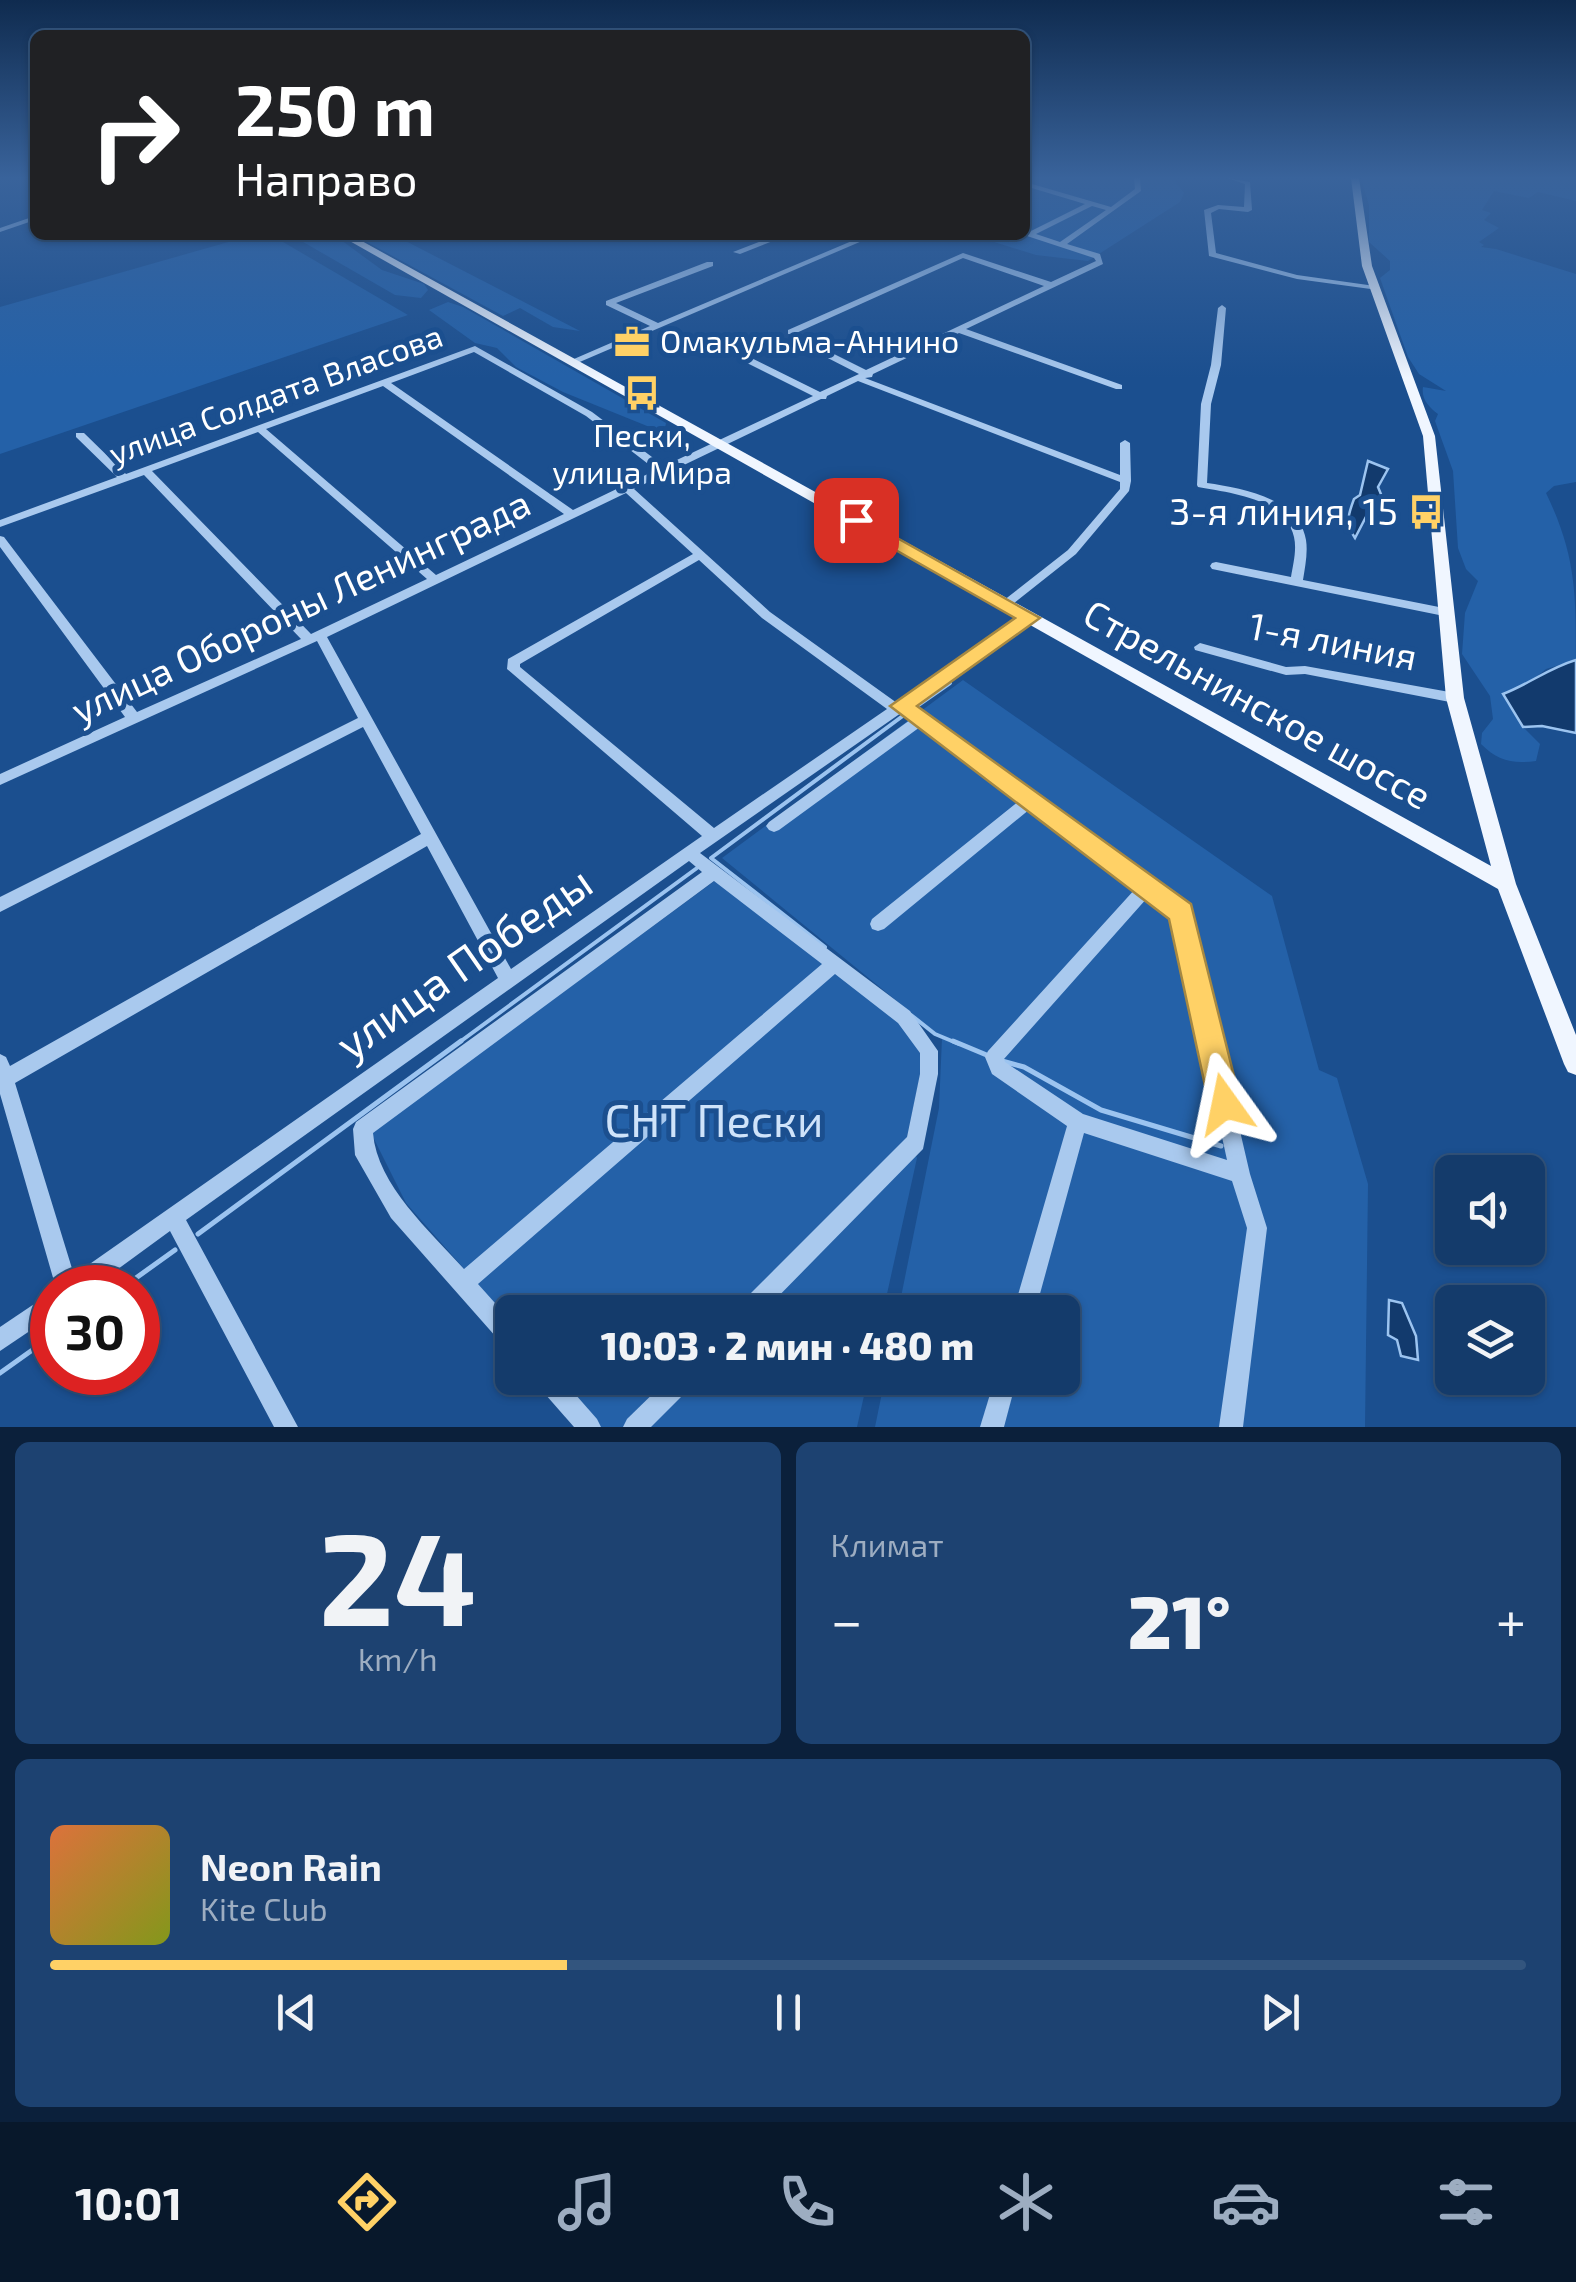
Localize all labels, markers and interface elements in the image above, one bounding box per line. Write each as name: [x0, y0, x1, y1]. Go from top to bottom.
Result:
text: 250 m: [235, 66, 435, 150]
icon: right: [70, 70, 200, 200]
text: Направо: [235, 151, 417, 205]
street label: улица Солдата Власова: [103, 315, 448, 472]
place label: Омакульма-Аннино: [660, 321, 959, 360]
office icon: Омакульма-Аннино: [613, 323, 651, 361]
bus stop icon: Пески, улица Мира: [623, 374, 661, 412]
place label: Пески, улица Мира: [552, 415, 732, 491]
street label: улица Обороны Ленинграда: [63, 478, 537, 732]
pin: [814, 478, 899, 563]
place label: 3-я линия, 15: [1169, 487, 1398, 533]
icon: arrive: [829, 493, 884, 548]
bus stop icon: 3-я линия, 15: [1407, 493, 1445, 531]
street label: Стрельнинское шоссе: [1076, 589, 1440, 818]
street label: 1-я линия: [1246, 601, 1421, 679]
street label: улица Победы: [324, 853, 602, 1070]
position arrow: [1173, 1052, 1277, 1156]
park label: СНТ Пески: [605, 1092, 823, 1146]
map controls: [1435, 1155, 1545, 1395]
button: sound: [1435, 1155, 1545, 1265]
speed limit sign: 30: [30, 1265, 160, 1395]
button: layers: [1435, 1285, 1545, 1395]
text: 10:03 · 2 мин · 480 m: [601, 1322, 974, 1368]
text: 24: [319, 1496, 477, 1652]
text: Климат: [831, 1525, 944, 1563]
text: 21°: [1128, 1574, 1231, 1664]
text: −: [831, 1586, 863, 1652]
text: +: [1496, 1586, 1526, 1652]
text: km/h: [358, 1639, 437, 1677]
text: Neon Rain: [200, 1843, 382, 1889]
text: Kite Club: [200, 1889, 328, 1927]
icon: previous: [269, 1985, 324, 2040]
icon: pause: [761, 1985, 816, 2040]
icon: next: [1253, 1985, 1308, 2040]
icon: directions: [332, 2167, 402, 2237]
icon: music: [552, 2167, 622, 2237]
icon: phone: [772, 2167, 842, 2237]
icon: climate: [991, 2167, 1061, 2237]
icon: car: [1211, 2167, 1281, 2237]
icon: filters: [1431, 2167, 1501, 2237]
text: 10:01: [75, 2175, 182, 2229]

